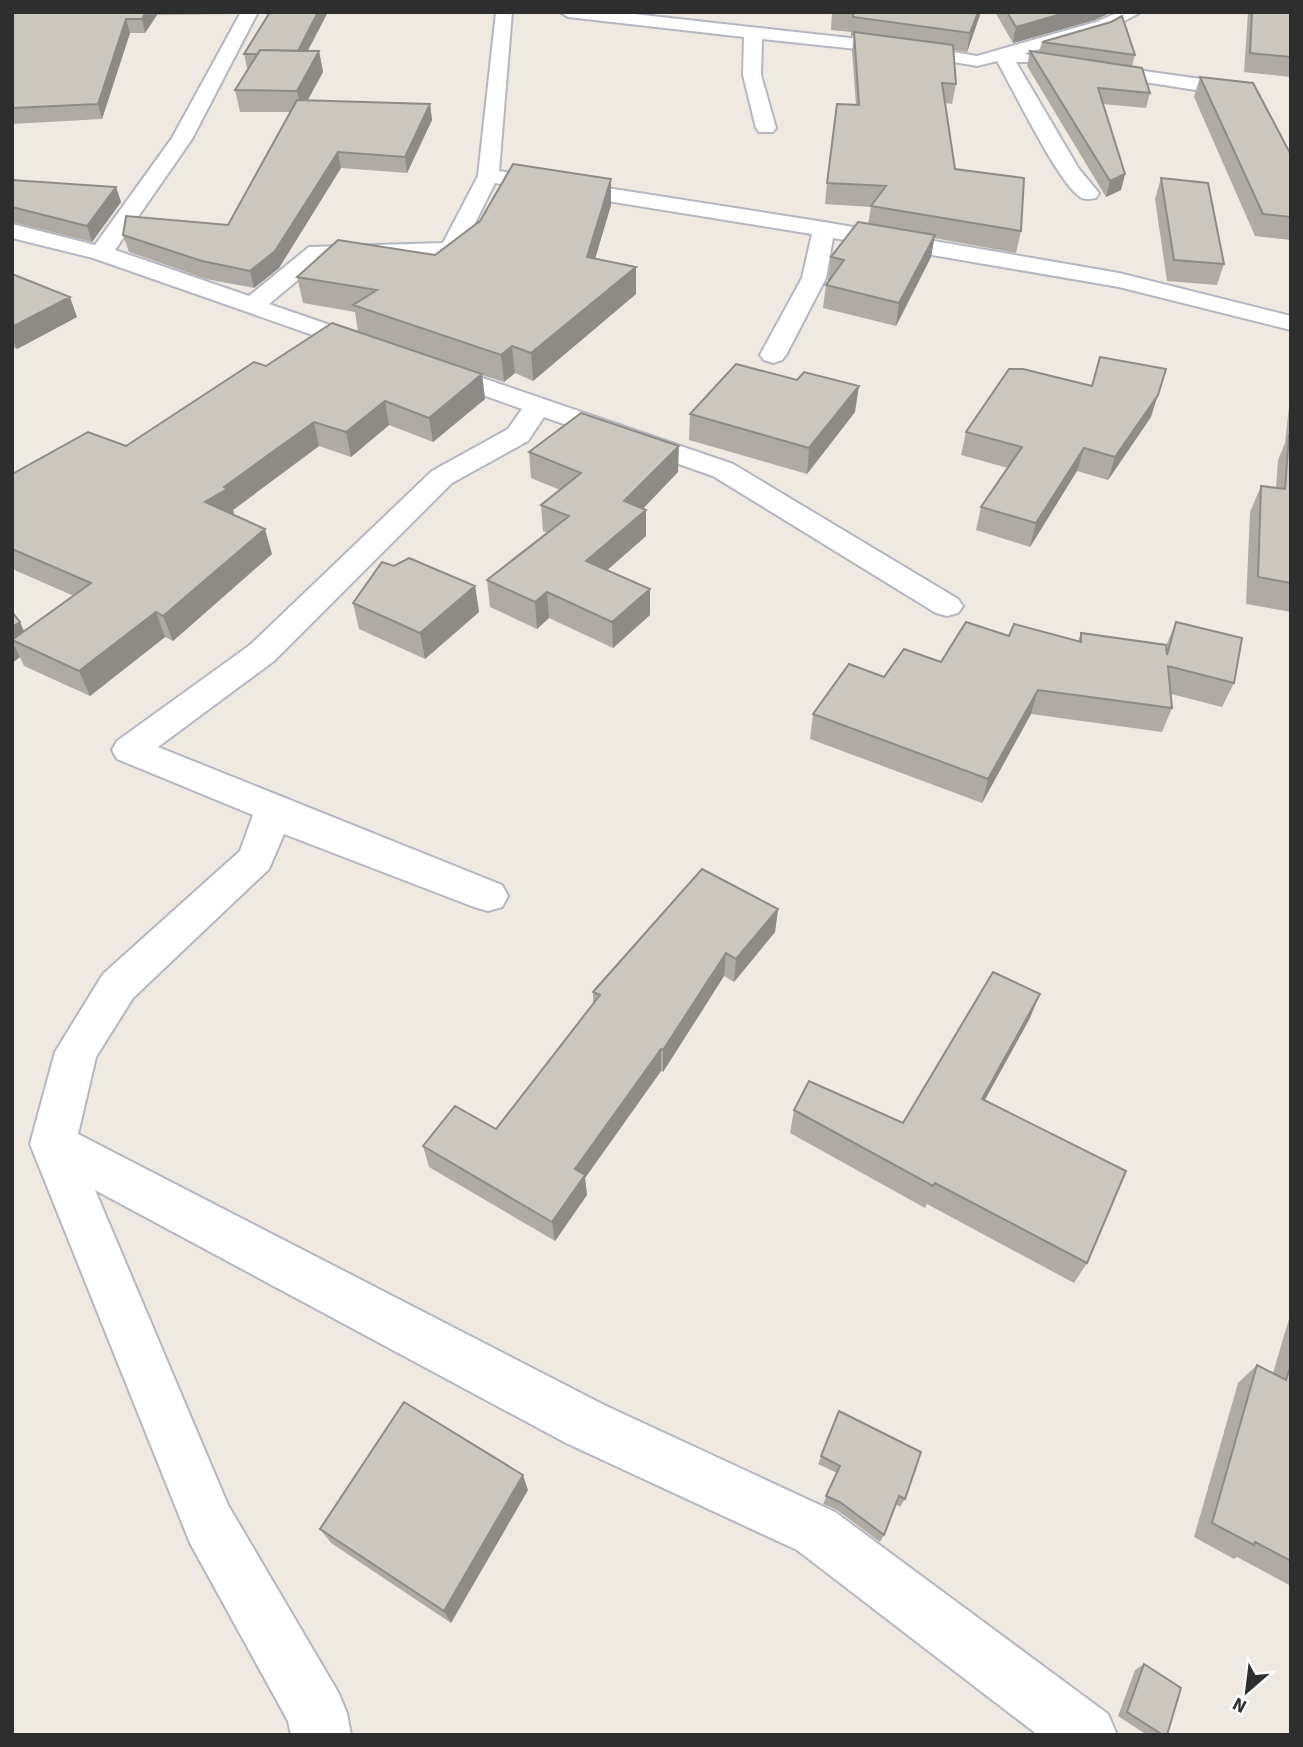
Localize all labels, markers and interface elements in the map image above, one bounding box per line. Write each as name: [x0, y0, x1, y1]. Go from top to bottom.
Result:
north arrow: [1212, 1656, 1282, 1726]
text: N: [1228, 1690, 1252, 1720]

